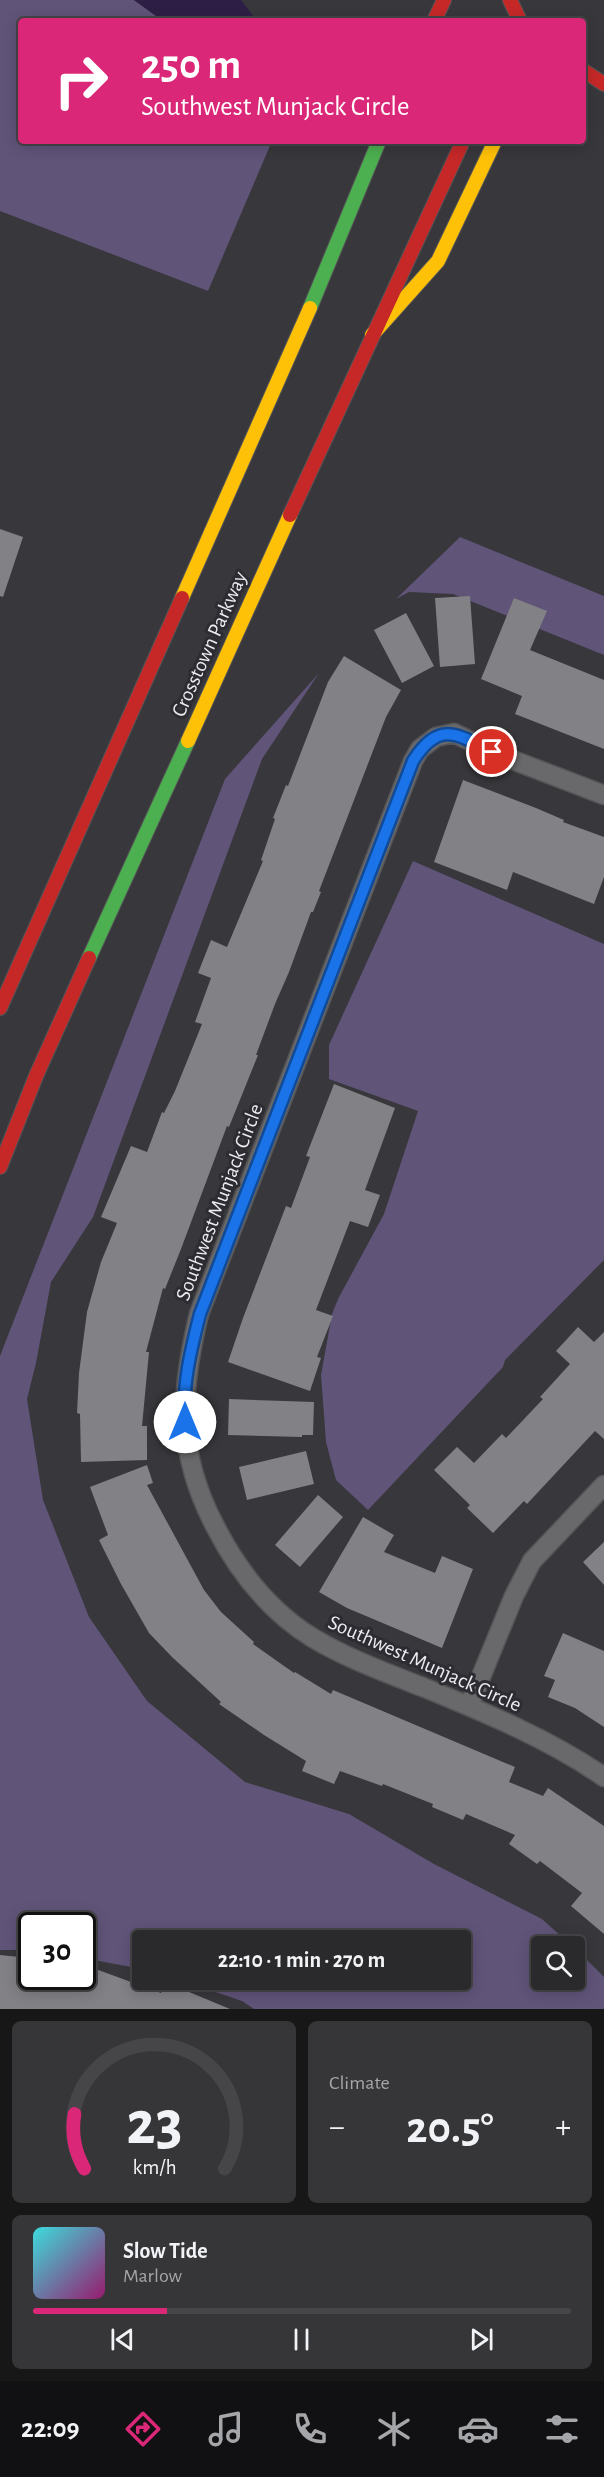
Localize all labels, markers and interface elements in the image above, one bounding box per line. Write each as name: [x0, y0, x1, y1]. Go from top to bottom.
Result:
icon: right: [42, 42, 120, 120]
text: 250 m: [141, 44, 241, 86]
text: Southwest Munjack Circle: [141, 93, 409, 120]
street label: Crosstown Parkway: [168, 568, 251, 720]
pin: [466, 726, 517, 777]
icon: arrive: [475, 735, 508, 768]
street label: Southwest Munjack Circle: [172, 1101, 267, 1303]
position arrow: [153, 1390, 217, 1454]
street label: Southwest Munjack Circle: [325, 1611, 524, 1716]
speed limit sign: 30: [18, 1912, 96, 1990]
map controls: [531, 1936, 585, 1990]
button: search: [531, 1936, 585, 1990]
text: 22:10 · 1 min · 270 m: [218, 1949, 385, 1971]
text: Climate: [329, 2073, 390, 2093]
text: 23: [126, 2093, 182, 2155]
text: 20.5°: [406, 2106, 494, 2151]
text: −: [329, 2111, 345, 2144]
text: +: [555, 2111, 571, 2144]
text: km/h: [132, 2157, 176, 2178]
text: Slow Tide: [123, 2240, 208, 2262]
text: Marlow: [123, 2266, 182, 2286]
icon: previous: [106, 2323, 139, 2356]
icon: pause: [285, 2323, 318, 2356]
icon: next: [465, 2323, 498, 2356]
icon: directions: [122, 2408, 164, 2450]
icon: music: [205, 2408, 247, 2450]
icon: phone: [289, 2408, 331, 2450]
icon: climate: [373, 2408, 415, 2450]
icon: car: [457, 2408, 499, 2450]
icon: filters: [541, 2408, 583, 2450]
text: 22:09: [21, 2415, 80, 2442]

